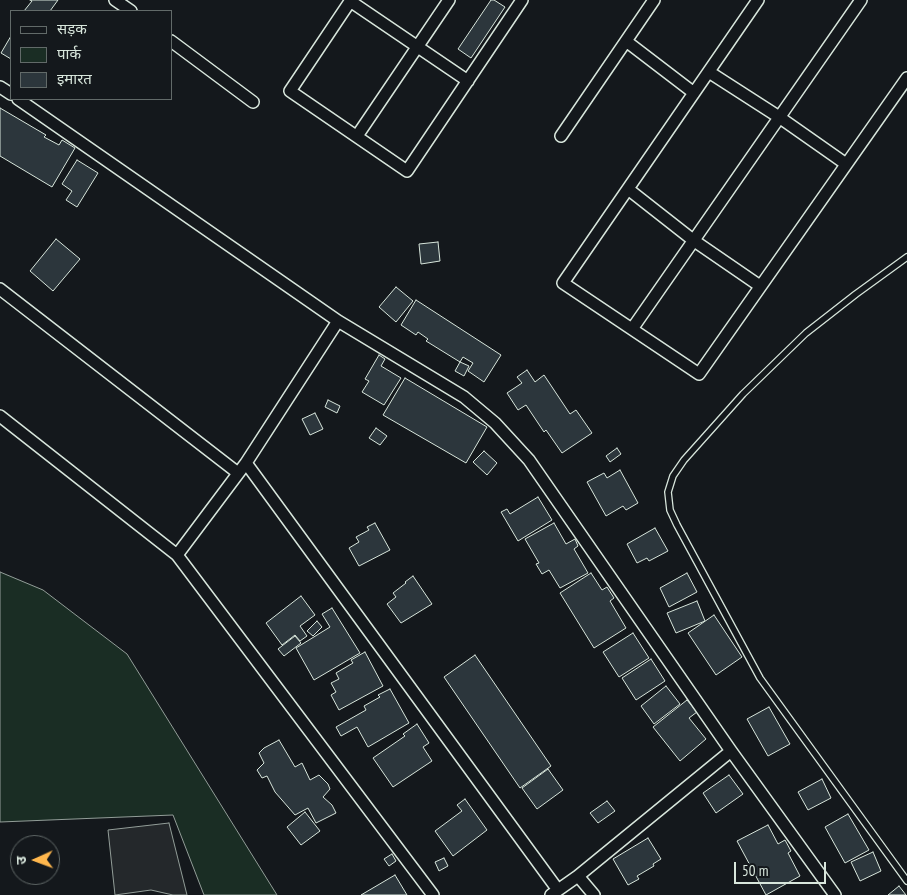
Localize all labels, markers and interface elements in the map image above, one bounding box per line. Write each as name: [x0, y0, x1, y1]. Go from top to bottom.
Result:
legend: [10, 10, 172, 100]
text: सड़क: [57, 19, 87, 38]
text: पार्क: [57, 44, 81, 63]
text: इमारत: [57, 69, 92, 88]
north arrow: [10, 835, 60, 885]
scale bar: [737, 852, 830, 884]
text: उ: [12, 856, 30, 865]
text: 50 m: [742, 861, 768, 880]

